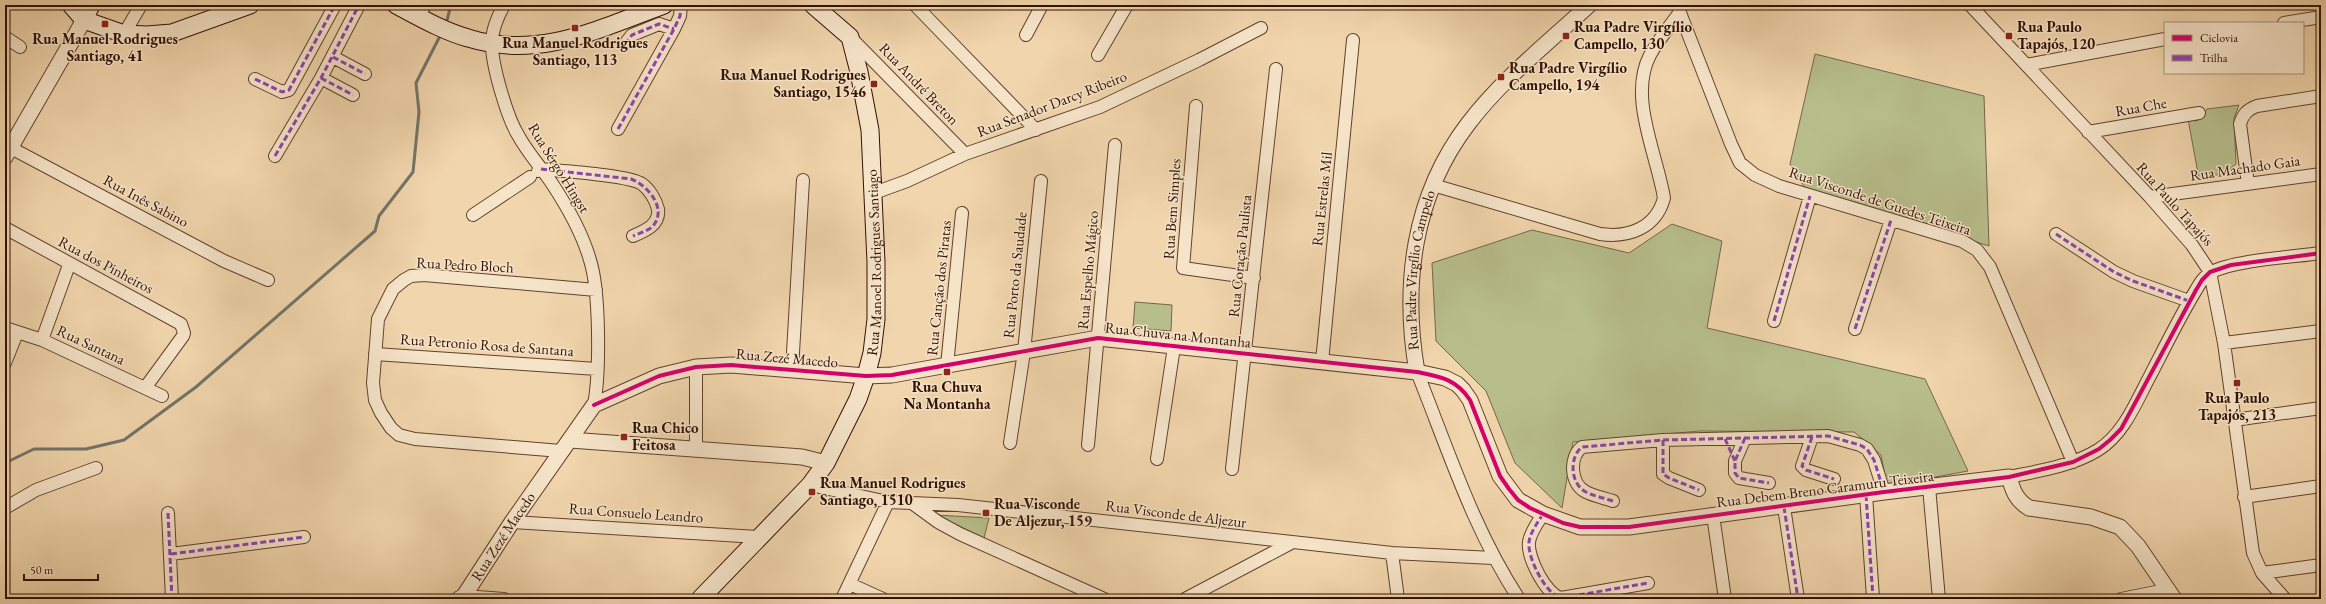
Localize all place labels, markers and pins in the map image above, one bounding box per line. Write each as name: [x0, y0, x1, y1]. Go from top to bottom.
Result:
place label: Rua Padre Virgílio Campello, 130: [1574, 17, 1692, 53]
place label: Rua Paulo Tapajós, 120: [2017, 17, 2095, 53]
marker: Rua Manuel Rodrigues Santiago, 41: [100, 19, 110, 29]
marker: Rua Manuel Rodrigues Santiago, 113: [570, 23, 580, 33]
place label: Rua Manuel Rodrigues Santiago, 41: [32, 29, 178, 65]
marker: Rua Padre Virgílio Campello, 130: [1561, 31, 1571, 41]
marker: Rua Paulo Tapajós, 120: [2004, 31, 2014, 41]
place label: Rua Manuel Rodrigues Santiago, 113: [502, 33, 648, 69]
place label: Rua Padre Virgílio Campello, 194: [1509, 58, 1627, 94]
place label: Rua Manuel Rodrigues Santiago, 1546: [720, 65, 866, 101]
marker: Rua Padre Virgílio Campello, 194: [1496, 72, 1506, 82]
marker: Rua Manuel Rodrigues Santiago, 1546: [869, 79, 879, 89]
marker: Rua Chuva Na Montanha: [942, 367, 952, 377]
place label: Rua Chuva Na Montanha: [904, 377, 991, 413]
marker: Rua Paulo Tapajós, 213: [2232, 378, 2242, 388]
place label: Rua Paulo Tapajós, 213: [2198, 388, 2276, 424]
place label: Rua Chico Feitosa: [632, 418, 699, 454]
marker: Rua Chico Feitosa: [619, 432, 629, 442]
place label: Rua Manuel Rodrigues Santiago, 1510: [820, 473, 966, 509]
marker: Rua Manuel Rodrigues Santiago, 1510: [807, 487, 817, 497]
place label: Rua Visconde De Aljezur, 159: [994, 494, 1092, 530]
marker: Rua Visconde De Aljezur, 159: [981, 508, 991, 518]

